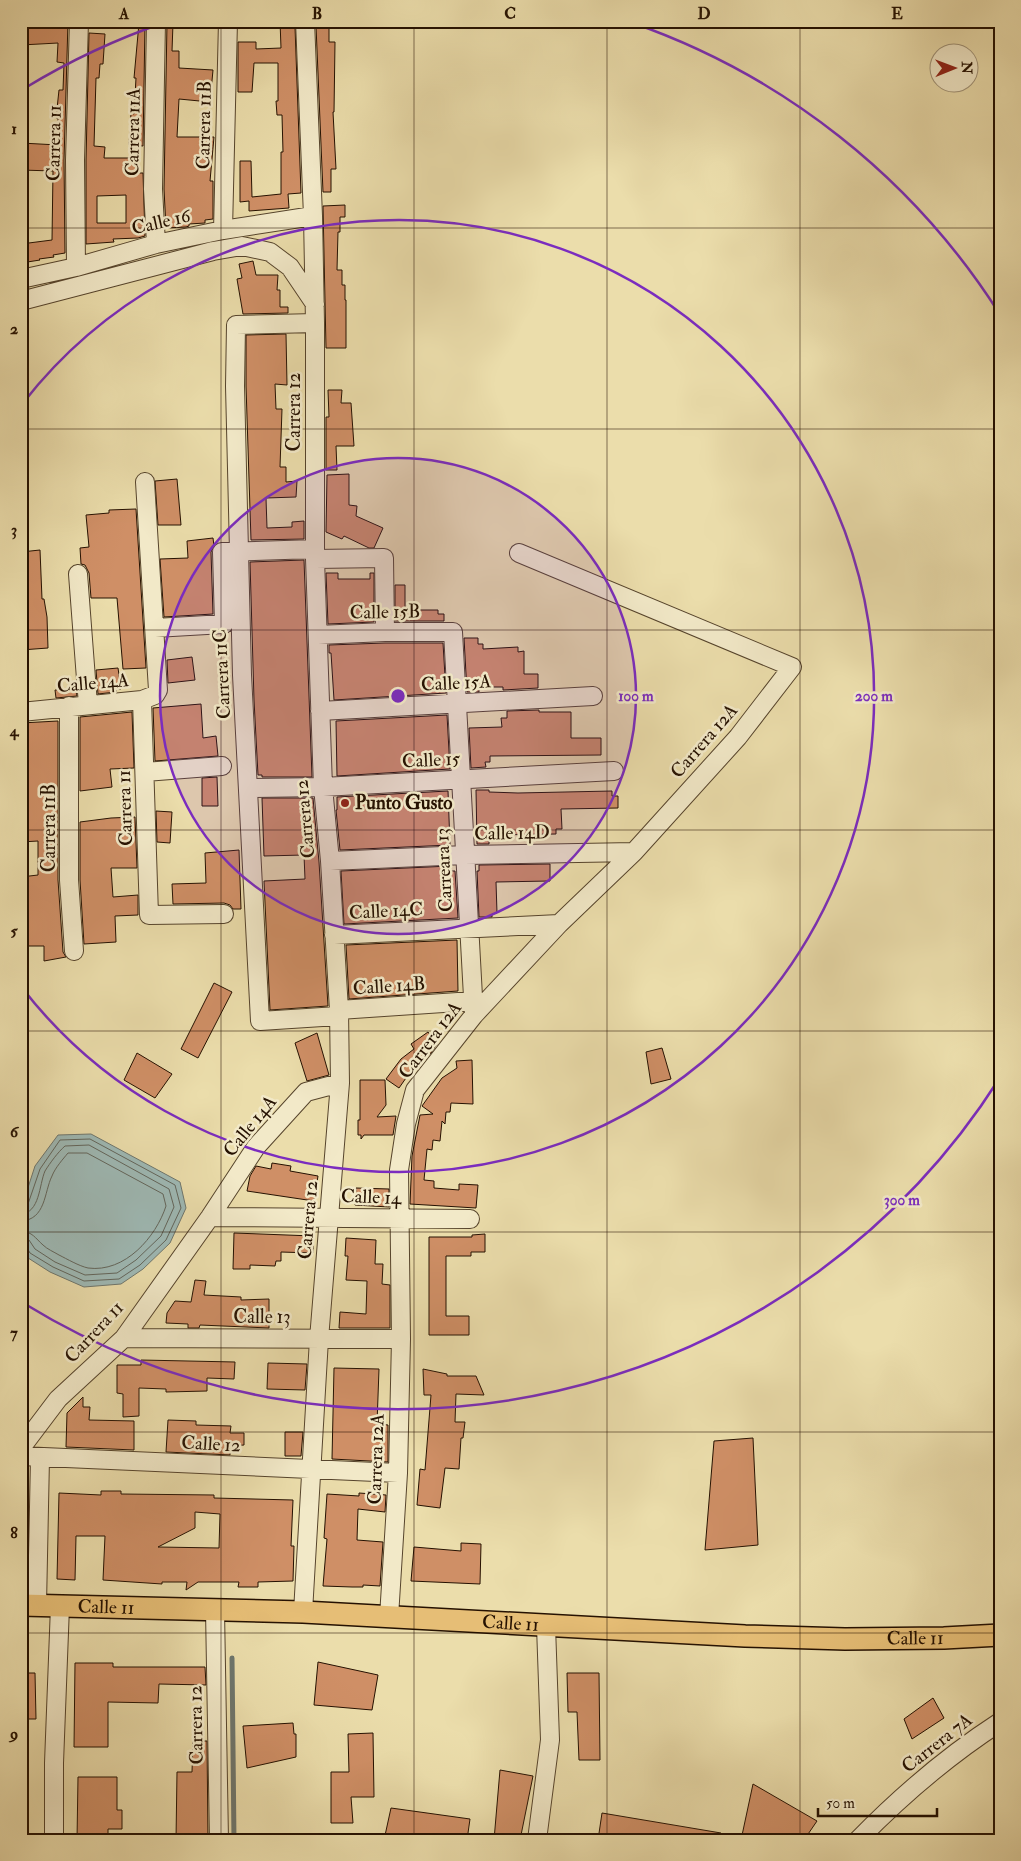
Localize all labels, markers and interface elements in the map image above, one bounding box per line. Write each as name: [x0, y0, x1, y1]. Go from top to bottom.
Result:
text: A: [118, 4, 130, 24]
text: B: [312, 4, 322, 24]
text: C: [504, 4, 516, 24]
text: D: [697, 4, 711, 24]
text: E: [891, 4, 903, 24]
north arrow: [928, 42, 978, 92]
text: N: [958, 60, 975, 75]
street label: Carrera 11B: [191, 81, 217, 169]
street label: Carrera 11A: [120, 88, 146, 176]
street label: Carrera 11: [41, 105, 67, 181]
text: 1: [11, 119, 17, 139]
street label: Calle 16: [129, 203, 194, 240]
text: 2: [10, 319, 18, 339]
street label: Carrera 12: [282, 373, 306, 452]
text: 3: [11, 520, 17, 540]
street label: Calle 15B: [349, 599, 421, 625]
street label: Carrera 11C: [208, 628, 236, 720]
street label: Calle 14A: [56, 668, 130, 698]
street label: Calle 15A: [420, 669, 492, 697]
centre of rings: [389, 687, 407, 705]
text: 100 m: [618, 687, 654, 706]
text: 200 m: [855, 687, 893, 706]
street label: Carrera 12A: [665, 699, 743, 783]
text: 4: [9, 721, 20, 741]
street label: Calle 15: [401, 746, 461, 774]
street label: Carrera 11: [112, 770, 138, 846]
street label: Carrera 12: [290, 779, 320, 859]
street label: Carrera 11B: [37, 784, 61, 872]
place label: Punto Gusto: [355, 791, 452, 815]
marker: Punto Gusto: [339, 797, 351, 809]
street label: Calle 14D: [474, 820, 550, 846]
street label: Carreara 13: [430, 827, 458, 913]
street label: Calle 14C: [348, 897, 424, 925]
text: 5: [10, 921, 18, 941]
street label: Calle 14B: [352, 971, 426, 1001]
street label: Carrera 12A: [393, 996, 467, 1084]
street label: Calle 14A: [218, 1090, 282, 1162]
text: 6: [10, 1122, 20, 1142]
street label: Carrera 12: [293, 1180, 323, 1260]
street label: Calle 14: [340, 1184, 402, 1210]
text: 300 m: [884, 1191, 920, 1210]
street label: Carrera 11: [59, 1296, 129, 1368]
street label: Calle 13: [233, 1305, 291, 1329]
text: 7: [10, 1323, 18, 1343]
street label: Carrera 12A: [362, 1413, 390, 1505]
street label: Calle 12: [181, 1430, 241, 1458]
text: 8: [10, 1523, 18, 1543]
street label: Calle 11: [77, 1594, 135, 1620]
street label: Calle 11: [482, 1610, 540, 1637]
street label: Calle 11: [887, 1626, 944, 1651]
street label: Carrera 12: [183, 1685, 209, 1765]
street label: Carrera 7A: [897, 1708, 977, 1778]
text: 9: [8, 1724, 18, 1744]
scale bar: [818, 1786, 937, 1818]
text: 50 m: [826, 1794, 855, 1813]

